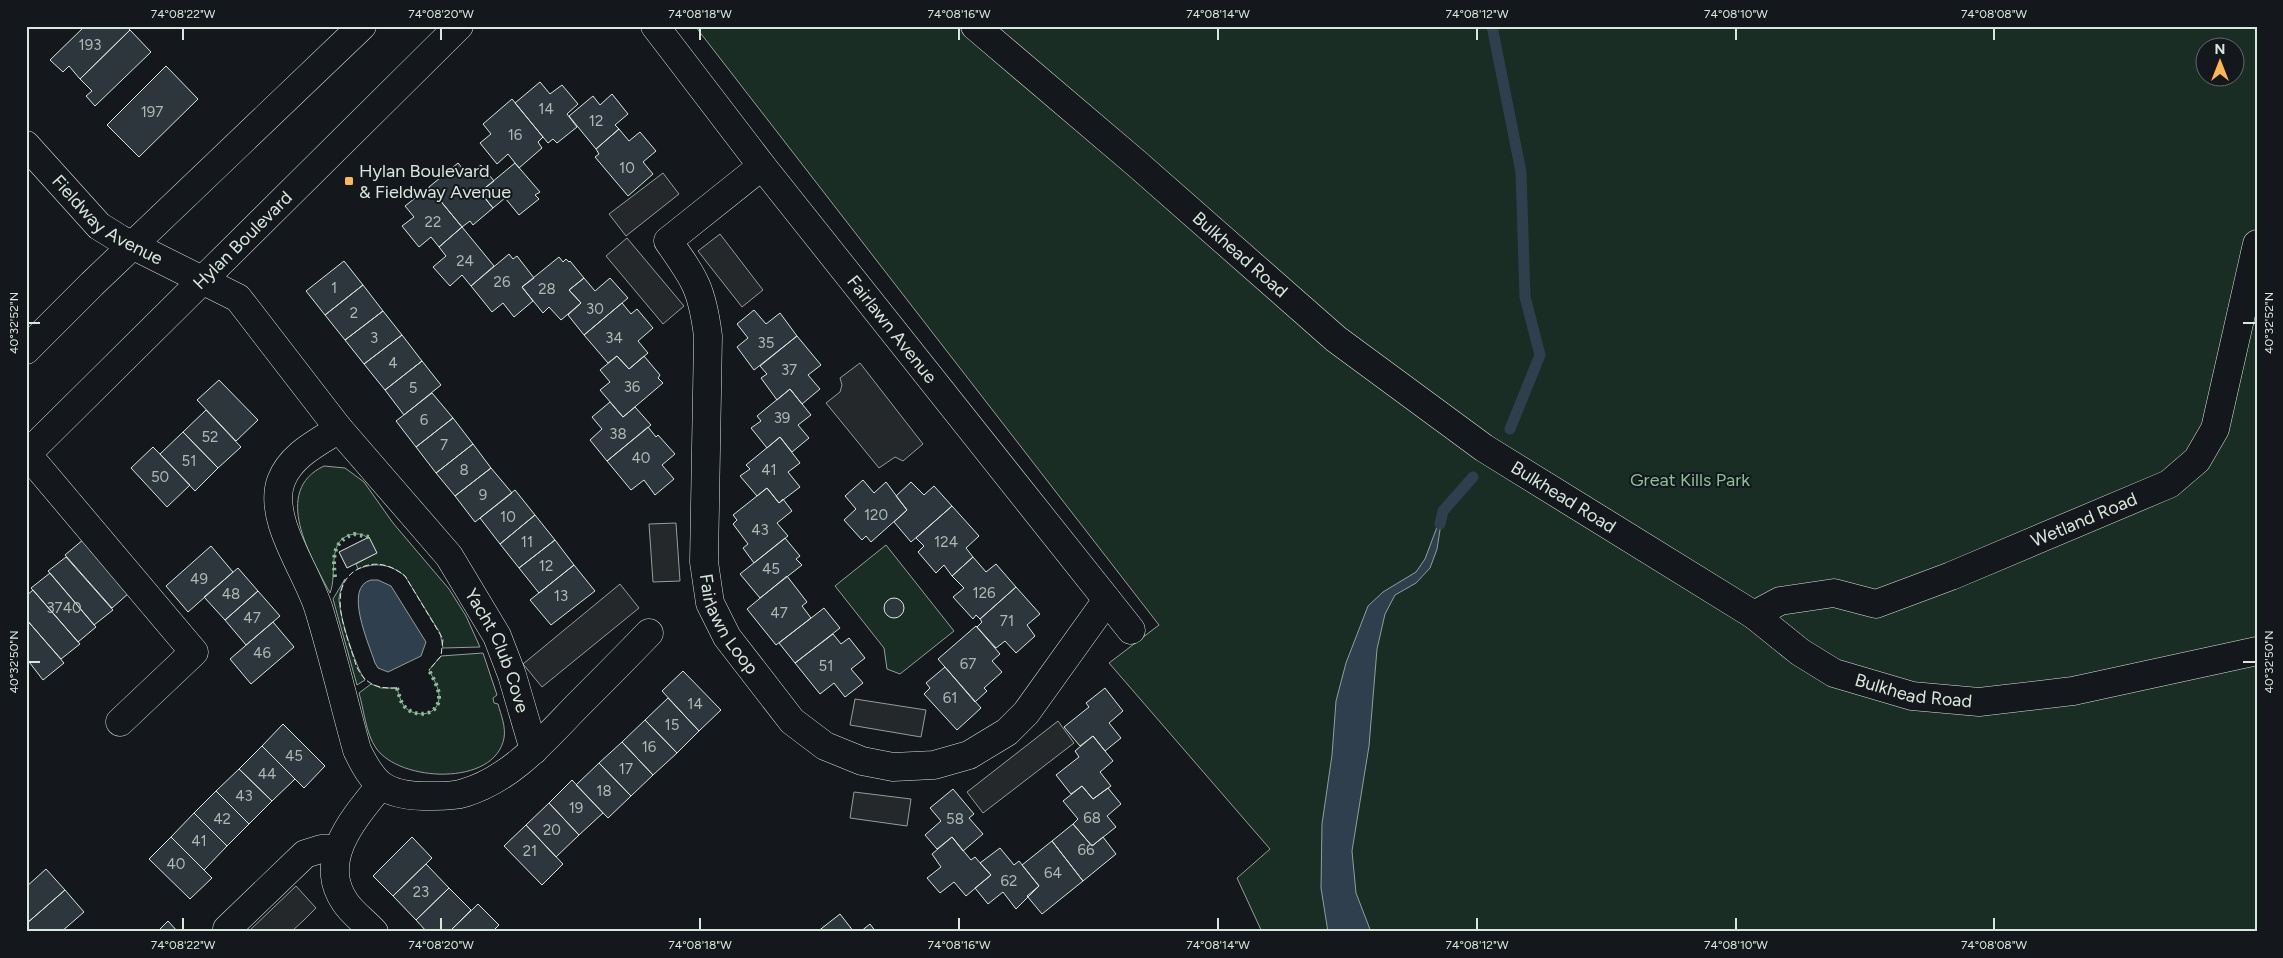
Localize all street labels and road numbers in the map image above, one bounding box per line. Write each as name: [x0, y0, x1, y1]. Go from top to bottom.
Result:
street label: Fieldway Avenue: [47, 170, 166, 270]
street label: Hylan Boulevard: [188, 187, 297, 294]
street label: Bulkhead Road: [1188, 207, 1292, 302]
street label: Fairlawn Avenue: [842, 271, 942, 388]
street label: Bulkhead Road: [1507, 456, 1620, 538]
street label: Wetland Road: [2028, 488, 2140, 552]
street label: Fairlawn Loop: [695, 572, 763, 679]
street label: Yacht Club Cove: [460, 584, 534, 716]
street label: Bulkhead Road: [1852, 669, 1973, 712]

